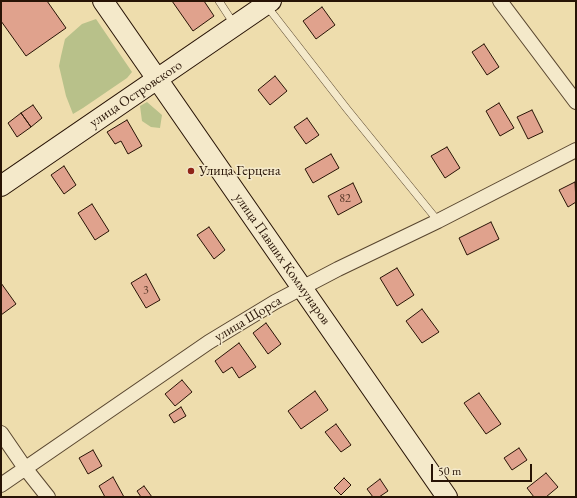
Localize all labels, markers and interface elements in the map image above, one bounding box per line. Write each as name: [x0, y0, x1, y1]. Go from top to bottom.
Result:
street label: улица Островского: [86, 57, 186, 131]
place label: Улица Герцена: [199, 163, 280, 179]
marker: Улица Герцена: [186, 166, 196, 176]
street label: улица Павших Коммунаров: [230, 190, 334, 328]
house number: 82: [339, 192, 351, 206]
house number: 3: [143, 284, 149, 298]
street label: улица Щорса: [211, 292, 285, 346]
scale bar: [433, 456, 534, 482]
text: 50 m: [438, 463, 461, 479]

